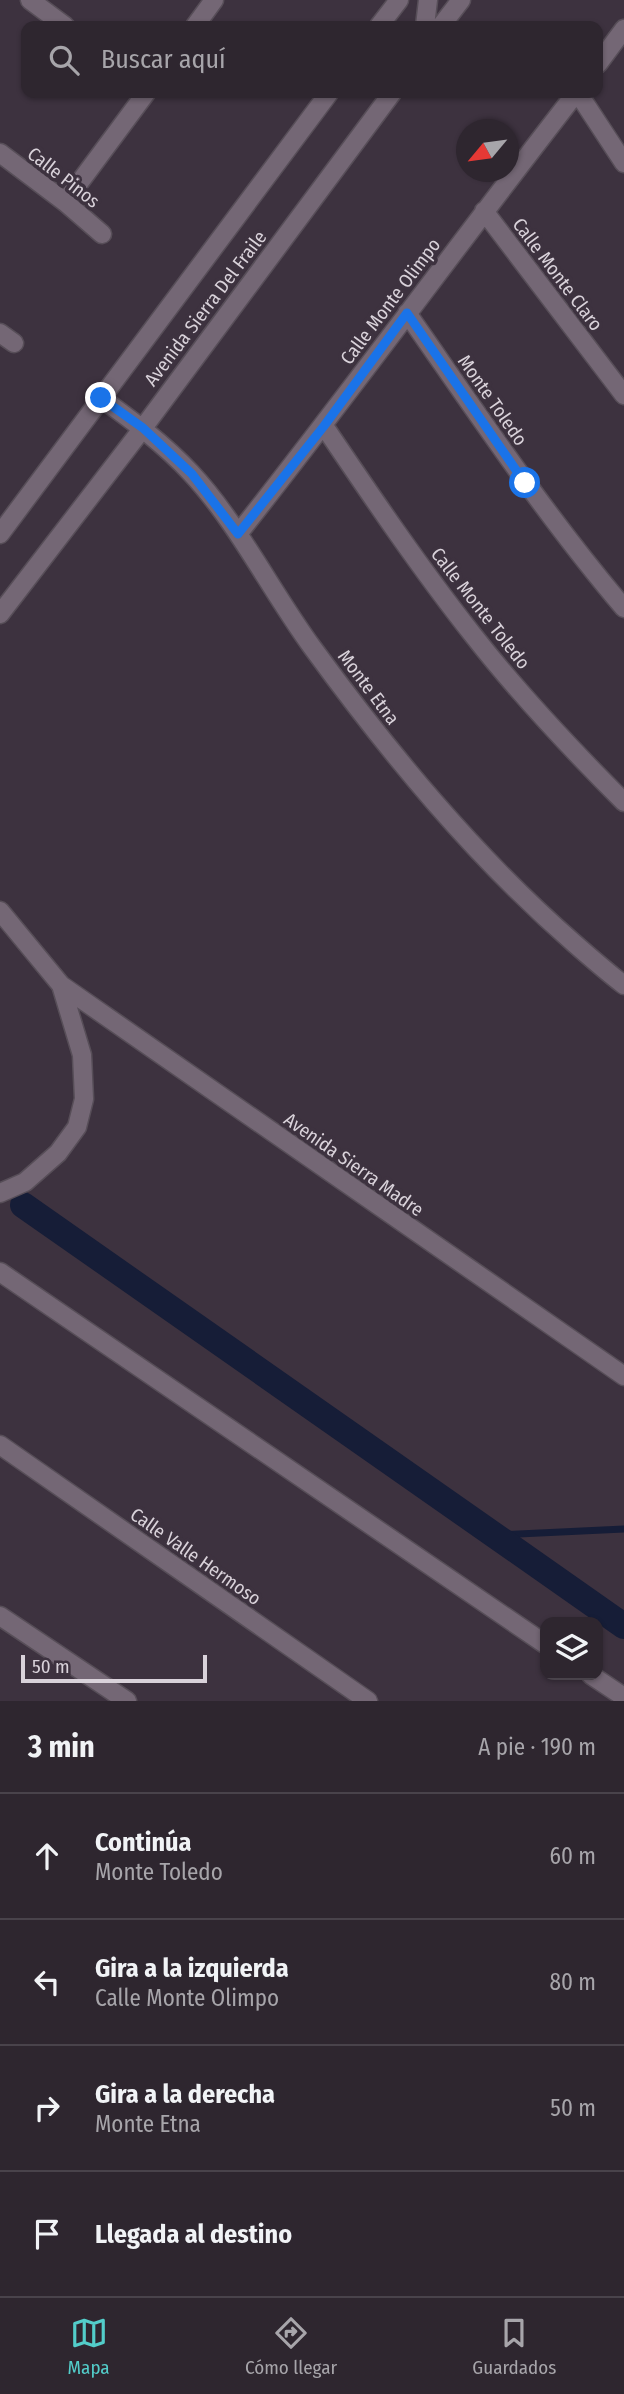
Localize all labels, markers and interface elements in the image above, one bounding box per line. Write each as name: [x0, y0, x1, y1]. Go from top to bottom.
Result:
search box: [21, 21, 603, 98]
icon: search: [45, 41, 83, 79]
text: Buscar aquí: [101, 44, 226, 75]
north arrow: [456, 119, 519, 182]
street label: Calle Pinos: [23, 142, 104, 213]
street label: Calle Monte Claro: [508, 213, 608, 335]
street label: Avenida Sierra Del Fraile: [139, 226, 271, 391]
street label: Calle Monte Olimpo: [335, 234, 445, 369]
street label: Monte Toledo: [453, 350, 532, 450]
route end: [85, 382, 116, 413]
route start: [509, 467, 540, 498]
street label: Calle Monte Toledo: [426, 543, 535, 674]
street label: Monte Etna: [333, 645, 404, 729]
street label: Avenida Sierra Madre: [280, 1108, 428, 1221]
street label: Calle Valle Hermoso: [126, 1503, 266, 1610]
map controls: [540, 1617, 603, 1680]
button: layers: [540, 1617, 603, 1680]
scale bar: [21, 1652, 206, 1684]
text: 50 m: [32, 1655, 70, 1678]
text: 3 min: [28, 1729, 95, 1765]
text: A pie · 190 m: [478, 1733, 596, 1761]
text: Continúa: [95, 1827, 192, 1858]
icon: ahead: [28, 1837, 66, 1875]
text: 60 m: [550, 1842, 596, 1870]
text: Monte Toledo: [95, 1858, 223, 1886]
text: Gira a la izquierda: [95, 1953, 289, 1984]
icon: left: [28, 1963, 66, 2001]
text: 80 m: [549, 1968, 596, 1996]
text: Calle Monte Olimpo: [95, 1984, 279, 2012]
text: Gira a la derecha: [95, 2079, 275, 2110]
icon: right: [28, 2089, 66, 2127]
text: 50 m: [550, 2094, 596, 2122]
text: Monte Etna: [95, 2110, 201, 2138]
icon: arrive: [28, 2215, 66, 2253]
text: Llegada al destino: [95, 2219, 292, 2250]
tab: Mapa: [68, 2314, 110, 2379]
tab: Cómo llegar: [245, 2314, 337, 2379]
tab: Guardados: [472, 2314, 556, 2379]

